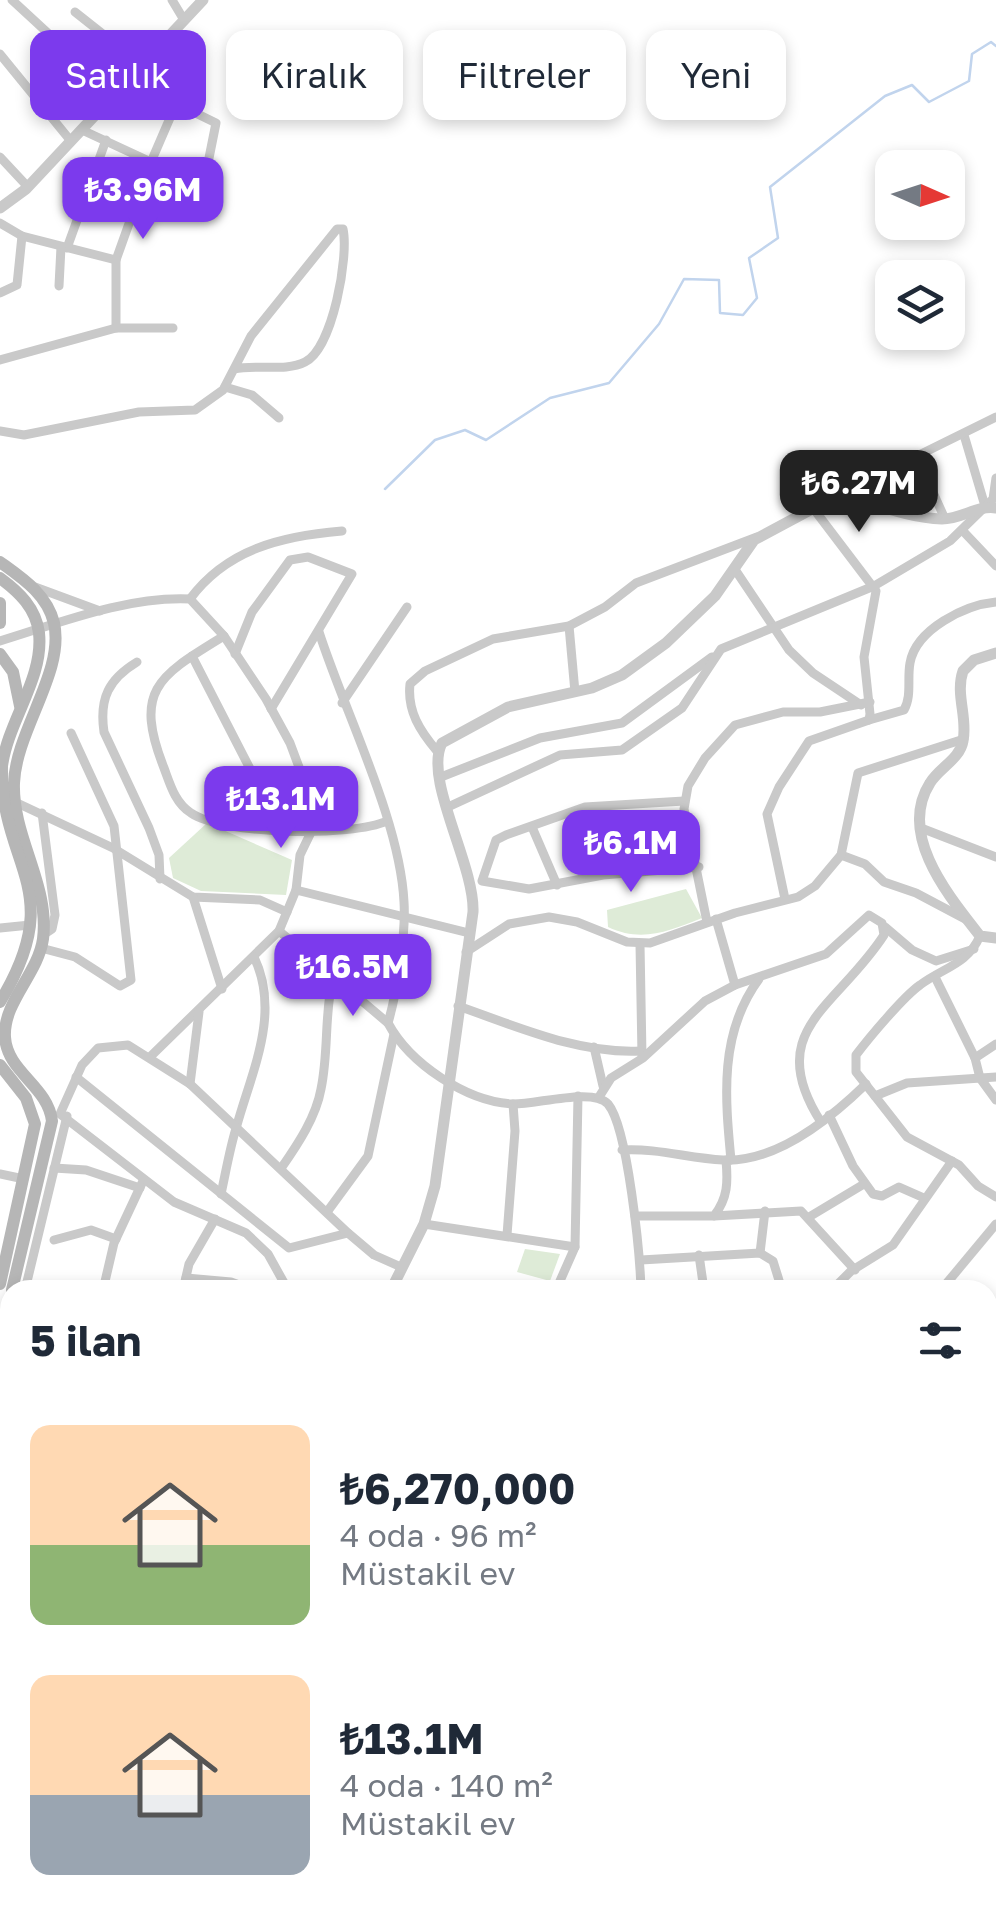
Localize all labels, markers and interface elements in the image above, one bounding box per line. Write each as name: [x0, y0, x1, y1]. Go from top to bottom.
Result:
chip: Satılık: [30, 30, 206, 120]
chip: Kiralık: [226, 30, 403, 120]
chip: Filtreler: [423, 30, 626, 120]
chip: Yeni: [646, 30, 786, 120]
north arrow: [875, 150, 965, 240]
map controls: [875, 150, 965, 350]
pin: ₺3.96M: [62, 157, 224, 242]
text: ₺3.96M: [84, 170, 202, 208]
button: layers: [875, 260, 965, 350]
pin: ₺6.27M: [778, 450, 940, 535]
text: ₺6.27M: [802, 463, 916, 501]
pin: ₺13.1M: [200, 766, 362, 851]
text: ₺13.1M: [226, 779, 336, 817]
pin: ₺6.1M: [561, 810, 701, 895]
text: ₺6.1M: [584, 823, 678, 861]
pin: ₺16.5M: [272, 934, 434, 1019]
text: ₺16.5M: [296, 947, 410, 985]
icon: filters: [913, 1313, 968, 1368]
text: 5 ilan: [30, 1315, 141, 1365]
text: ₺6,270,000: [340, 1463, 575, 1513]
icon: home: [110, 1465, 230, 1585]
text: 4 oda · 96 m²: [340, 1516, 537, 1554]
text: Müstakil ev: [340, 1554, 515, 1592]
text: ₺13.1M: [340, 1713, 484, 1763]
icon: home: [110, 1715, 230, 1835]
text: 4 oda · 140 m²: [340, 1766, 553, 1804]
text: Müstakil ev: [340, 1804, 515, 1842]

